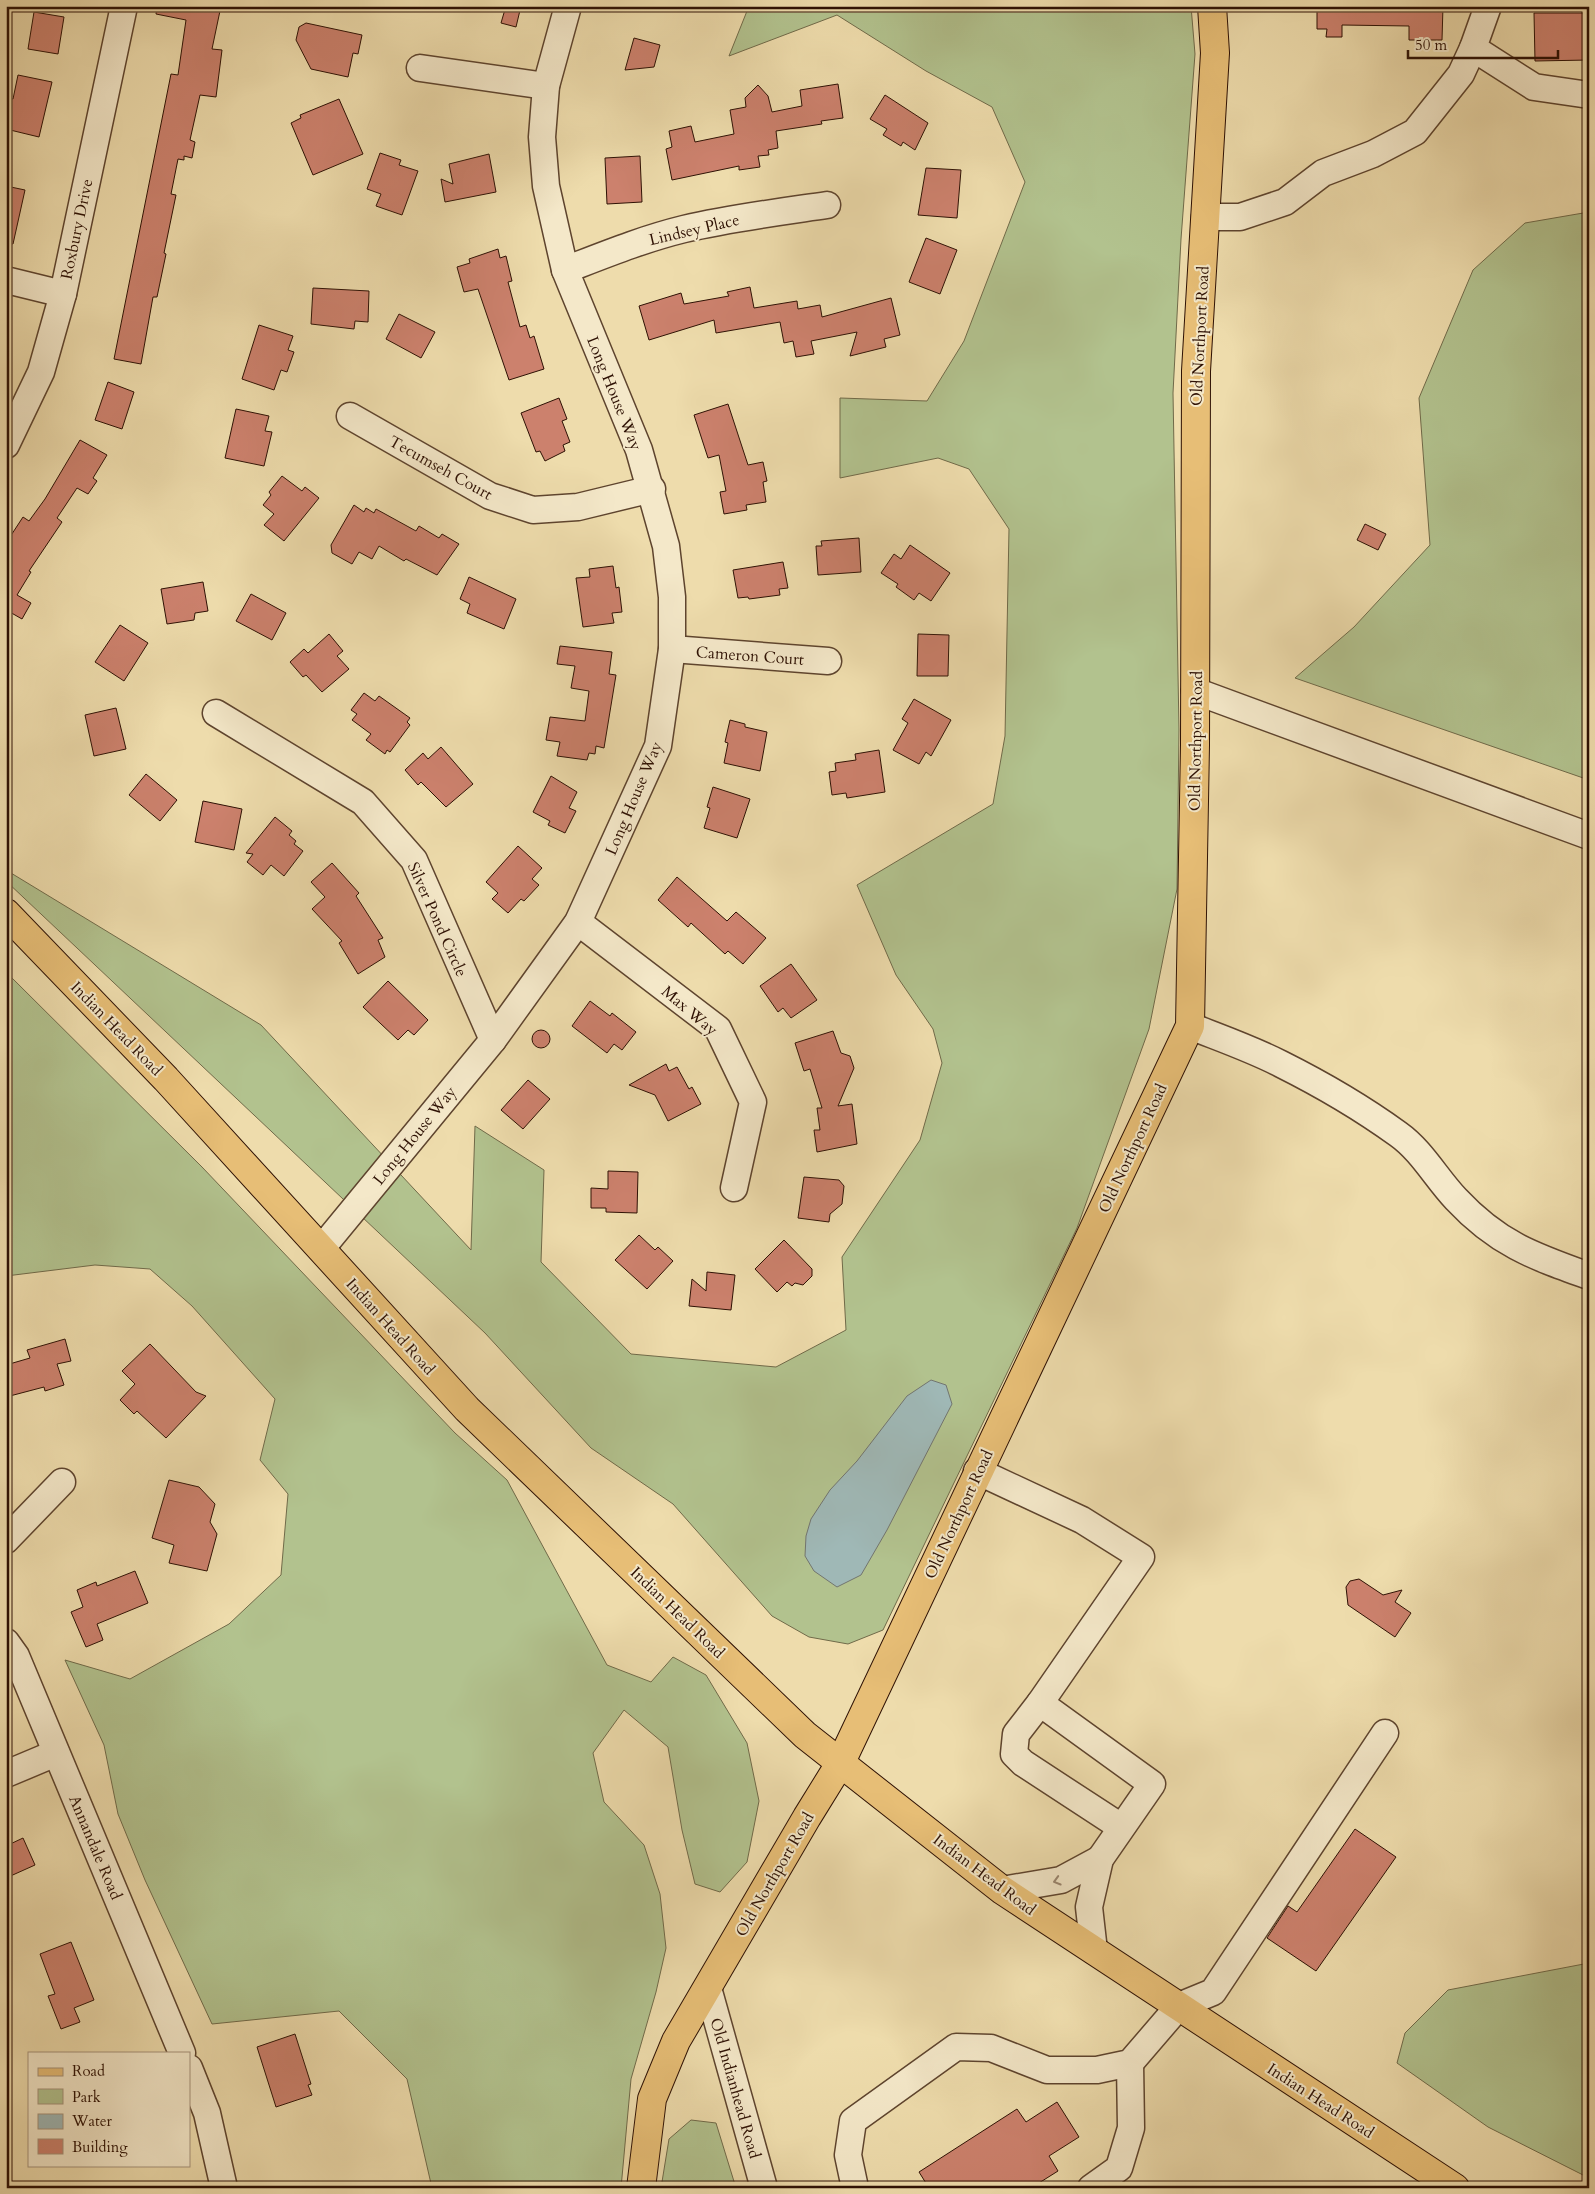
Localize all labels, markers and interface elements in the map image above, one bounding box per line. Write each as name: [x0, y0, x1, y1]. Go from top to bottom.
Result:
scale bar: [1408, 28, 1558, 60]
text: 50 m: [1415, 35, 1447, 55]
street label: Roxbury Drive: [56, 177, 98, 282]
street label: Lindsey Place: [647, 209, 742, 251]
street label: Old Northport Road: [1185, 265, 1215, 407]
street label: Long House Way: [581, 333, 647, 454]
street label: Tecumseh Court: [385, 430, 496, 505]
street label: Cameron Court: [695, 641, 805, 671]
street label: Old Northport Road: [1184, 670, 1208, 811]
street label: Long House Way: [600, 738, 668, 859]
street label: Silver Pond Circle: [402, 859, 472, 980]
street label: Indian Head Road: [66, 977, 167, 1081]
street label: Max Way: [657, 981, 723, 1041]
street label: Old Northport Road: [1093, 1080, 1173, 1217]
street label: Long House Way: [368, 1081, 462, 1190]
street label: Indian Head Road: [341, 1273, 440, 1380]
street label: Old Northport Road: [919, 1446, 999, 1583]
street label: Indian Head Road: [625, 1562, 730, 1664]
street label: Annandale Road: [63, 1792, 127, 1904]
street label: Old Northport Road: [730, 1808, 820, 1941]
street label: Indian Head Road: [928, 1829, 1041, 1921]
one-way arrow: [1053, 1876, 1061, 1886]
street label: Old Indianhead Road: [704, 2015, 766, 2162]
legend: [28, 2052, 190, 2166]
street label: Indian Head Road: [1263, 2058, 1379, 2144]
text: Road: [72, 2061, 105, 2081]
text: Park: [72, 2087, 101, 2107]
text: Water: [71, 2111, 113, 2131]
text: Building: [72, 2137, 128, 2157]

